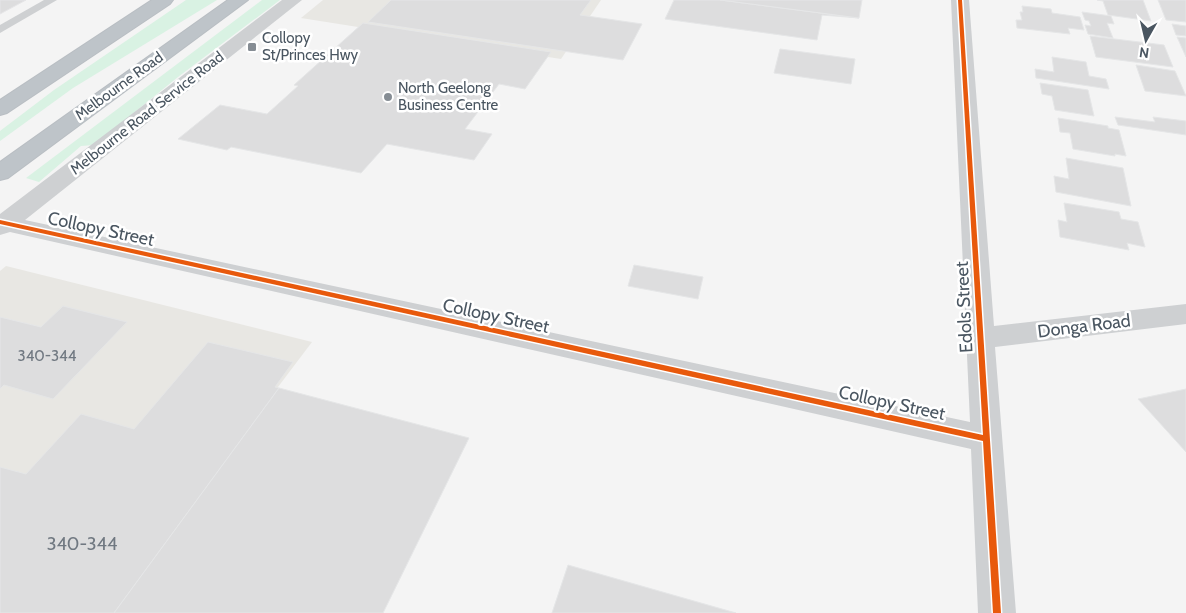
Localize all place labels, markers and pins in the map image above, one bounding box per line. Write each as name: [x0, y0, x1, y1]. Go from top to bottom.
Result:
place label: Collopy St/Princes Hwy: [262, 29, 359, 64]
marker: Collopy St/Princes Hwy: [246, 41, 258, 53]
place label: North Geelong Business Centre: [398, 79, 499, 114]
marker: North Geelong Business Centre: [382, 91, 394, 103]

